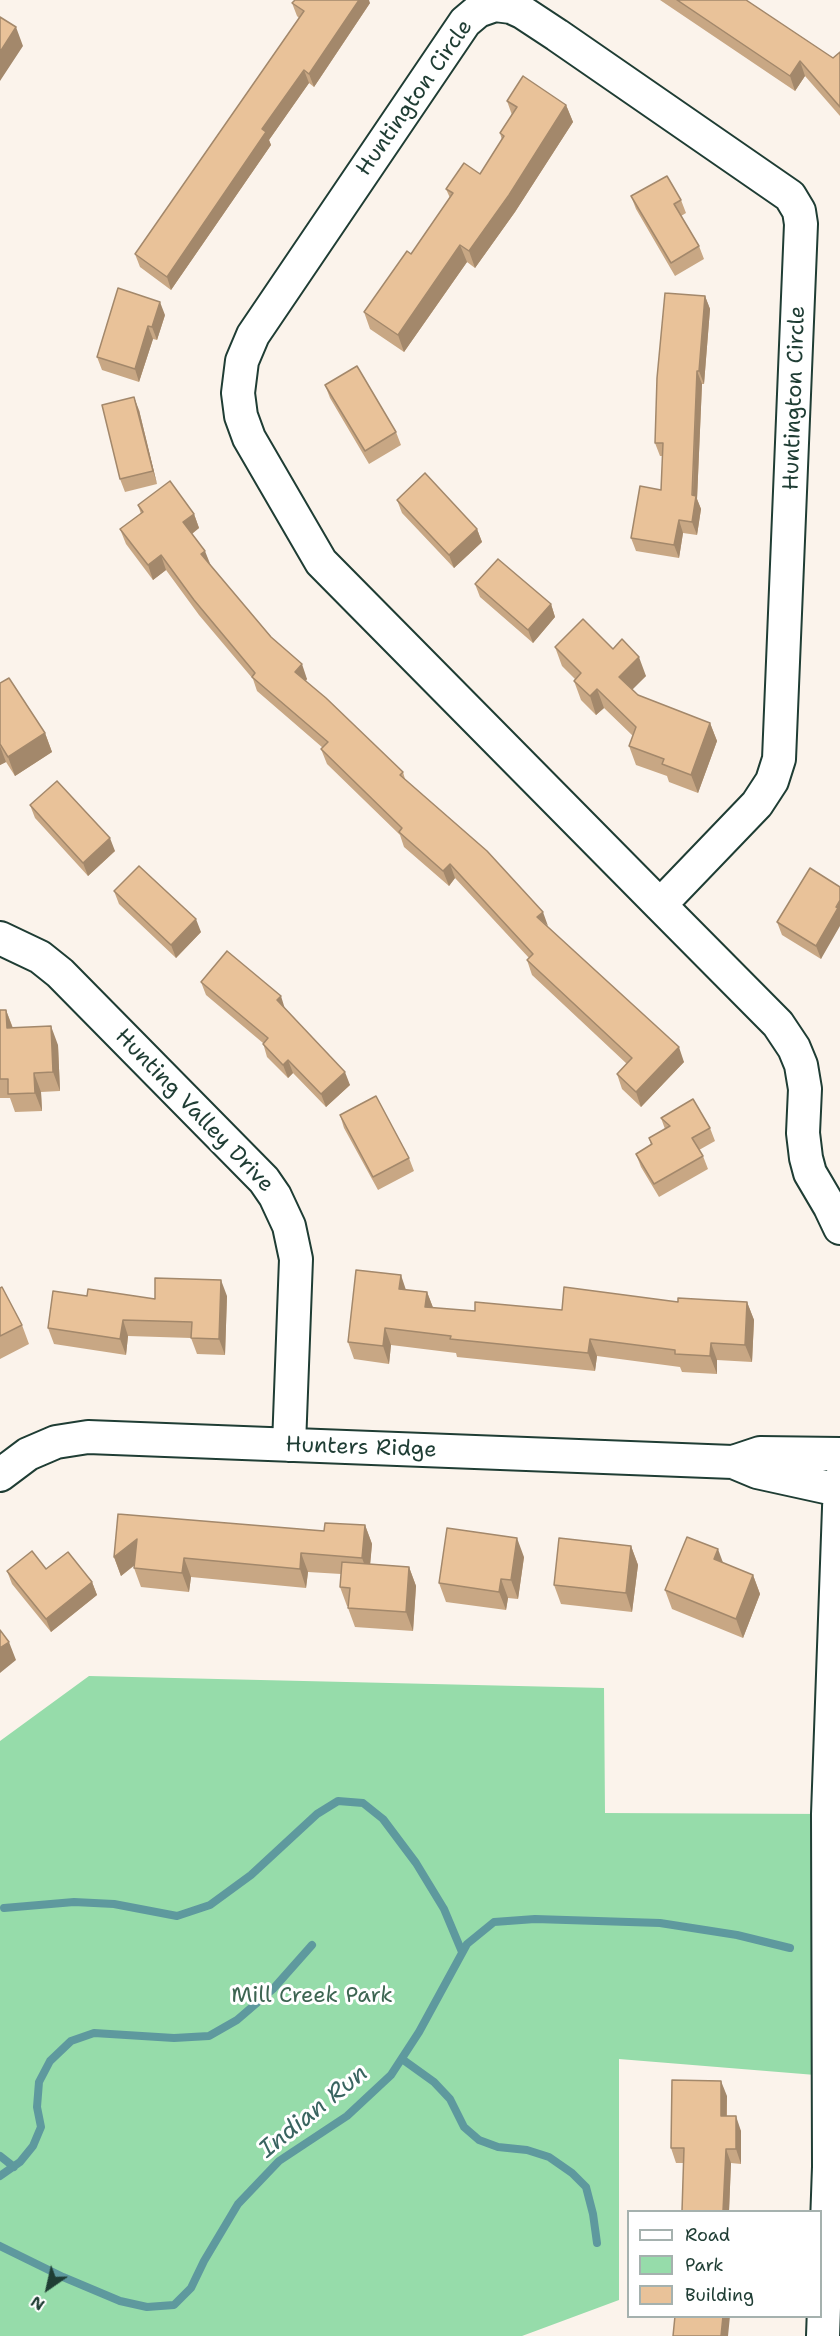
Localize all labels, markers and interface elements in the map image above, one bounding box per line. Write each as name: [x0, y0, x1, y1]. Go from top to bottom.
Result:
street label: Huntington Circle: [351, 15, 479, 181]
street label: Huntington Circle: [779, 305, 811, 491]
street label: Hunting Valley Drive: [109, 1024, 279, 1198]
street label: Hunters Ridge: [285, 1432, 437, 1464]
park label: Mill Creek Park: [231, 1983, 393, 2009]
water label: Indian Run: [254, 2059, 374, 2165]
legend: [627, 2210, 822, 2318]
text: Road: [685, 2223, 730, 2247]
text: Park: [685, 2253, 724, 2277]
north arrow: [18, 2258, 78, 2318]
text: Building: [685, 2283, 754, 2307]
text: N: [27, 2291, 49, 2316]

